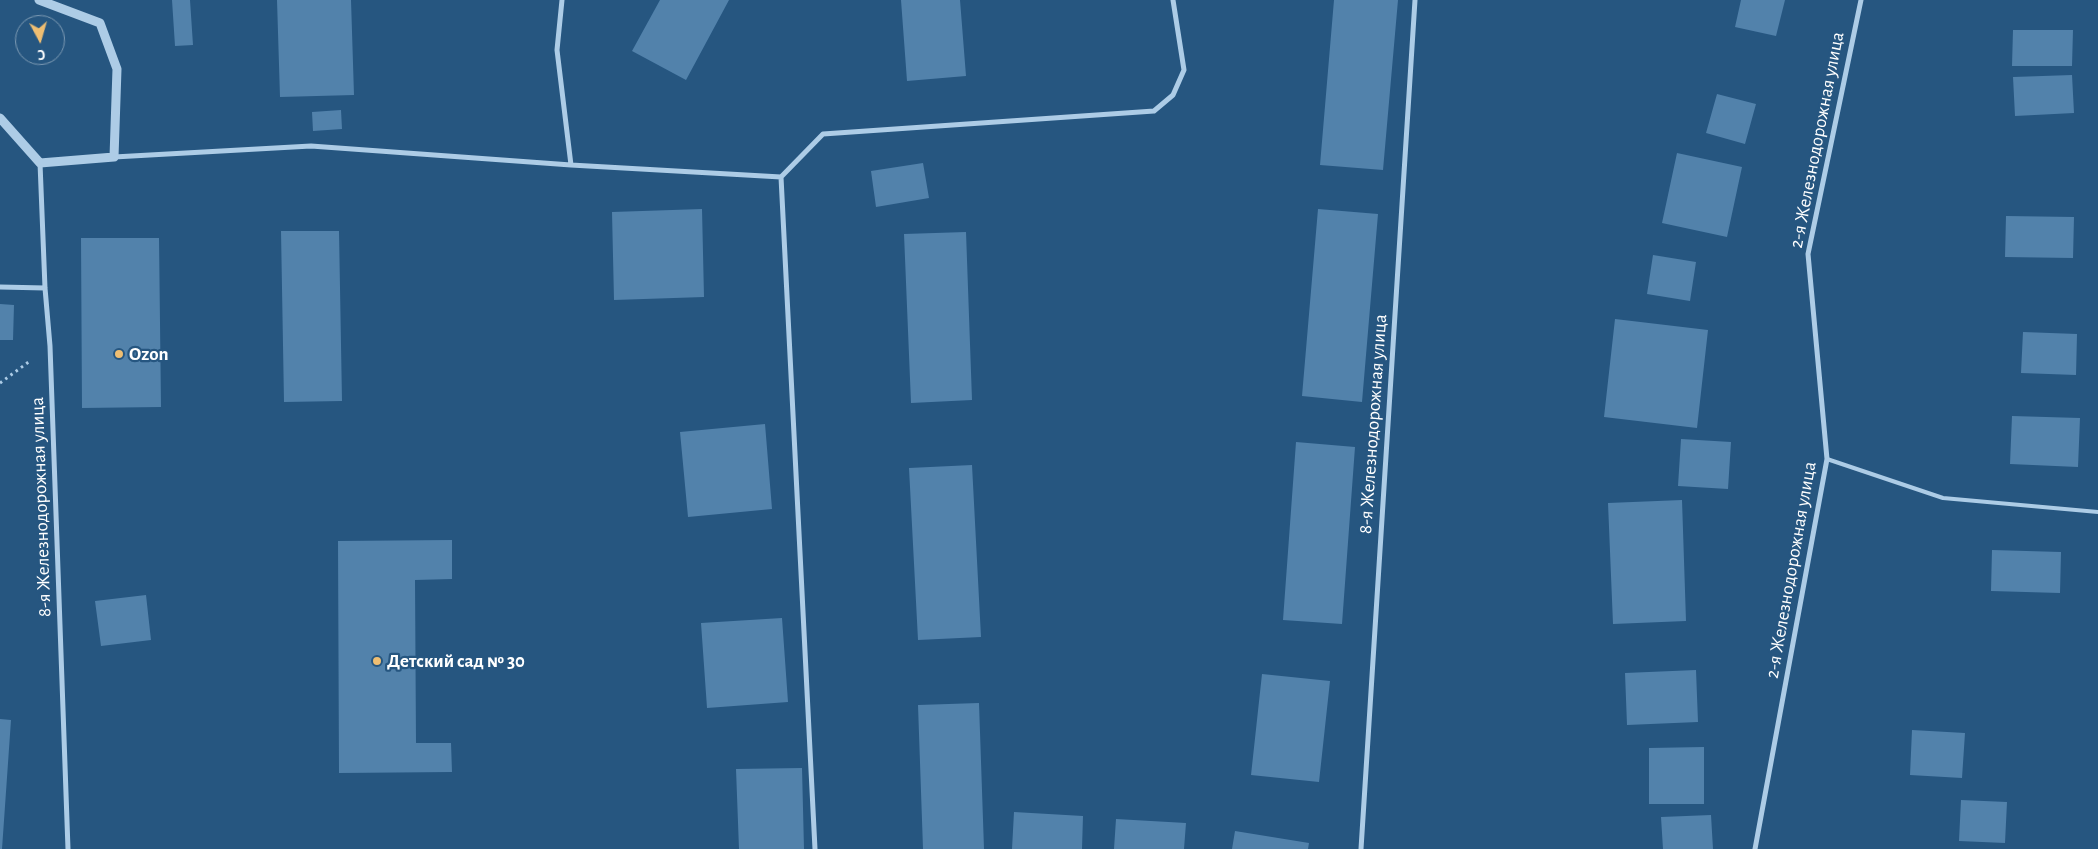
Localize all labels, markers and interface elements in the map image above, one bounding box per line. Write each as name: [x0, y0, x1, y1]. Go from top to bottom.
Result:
north arrow: [15, 15, 65, 65]
street label: 2-я Железнодорожная улица: [1785, 30, 1849, 250]
text: С: [37, 47, 46, 61]
street label: 8-я Железнодорожная улица: [1354, 313, 1392, 535]
place label: Ozon: [129, 343, 168, 365]
marker: Ozon: [113, 348, 125, 360]
street label: 8-я Железнодорожная улица: [26, 397, 56, 617]
street label: 2-я Железнодорожная улица: [1761, 460, 1821, 680]
place label: Детский сад № 30: [387, 650, 525, 672]
marker: Детский сад № 30: [371, 655, 383, 667]

